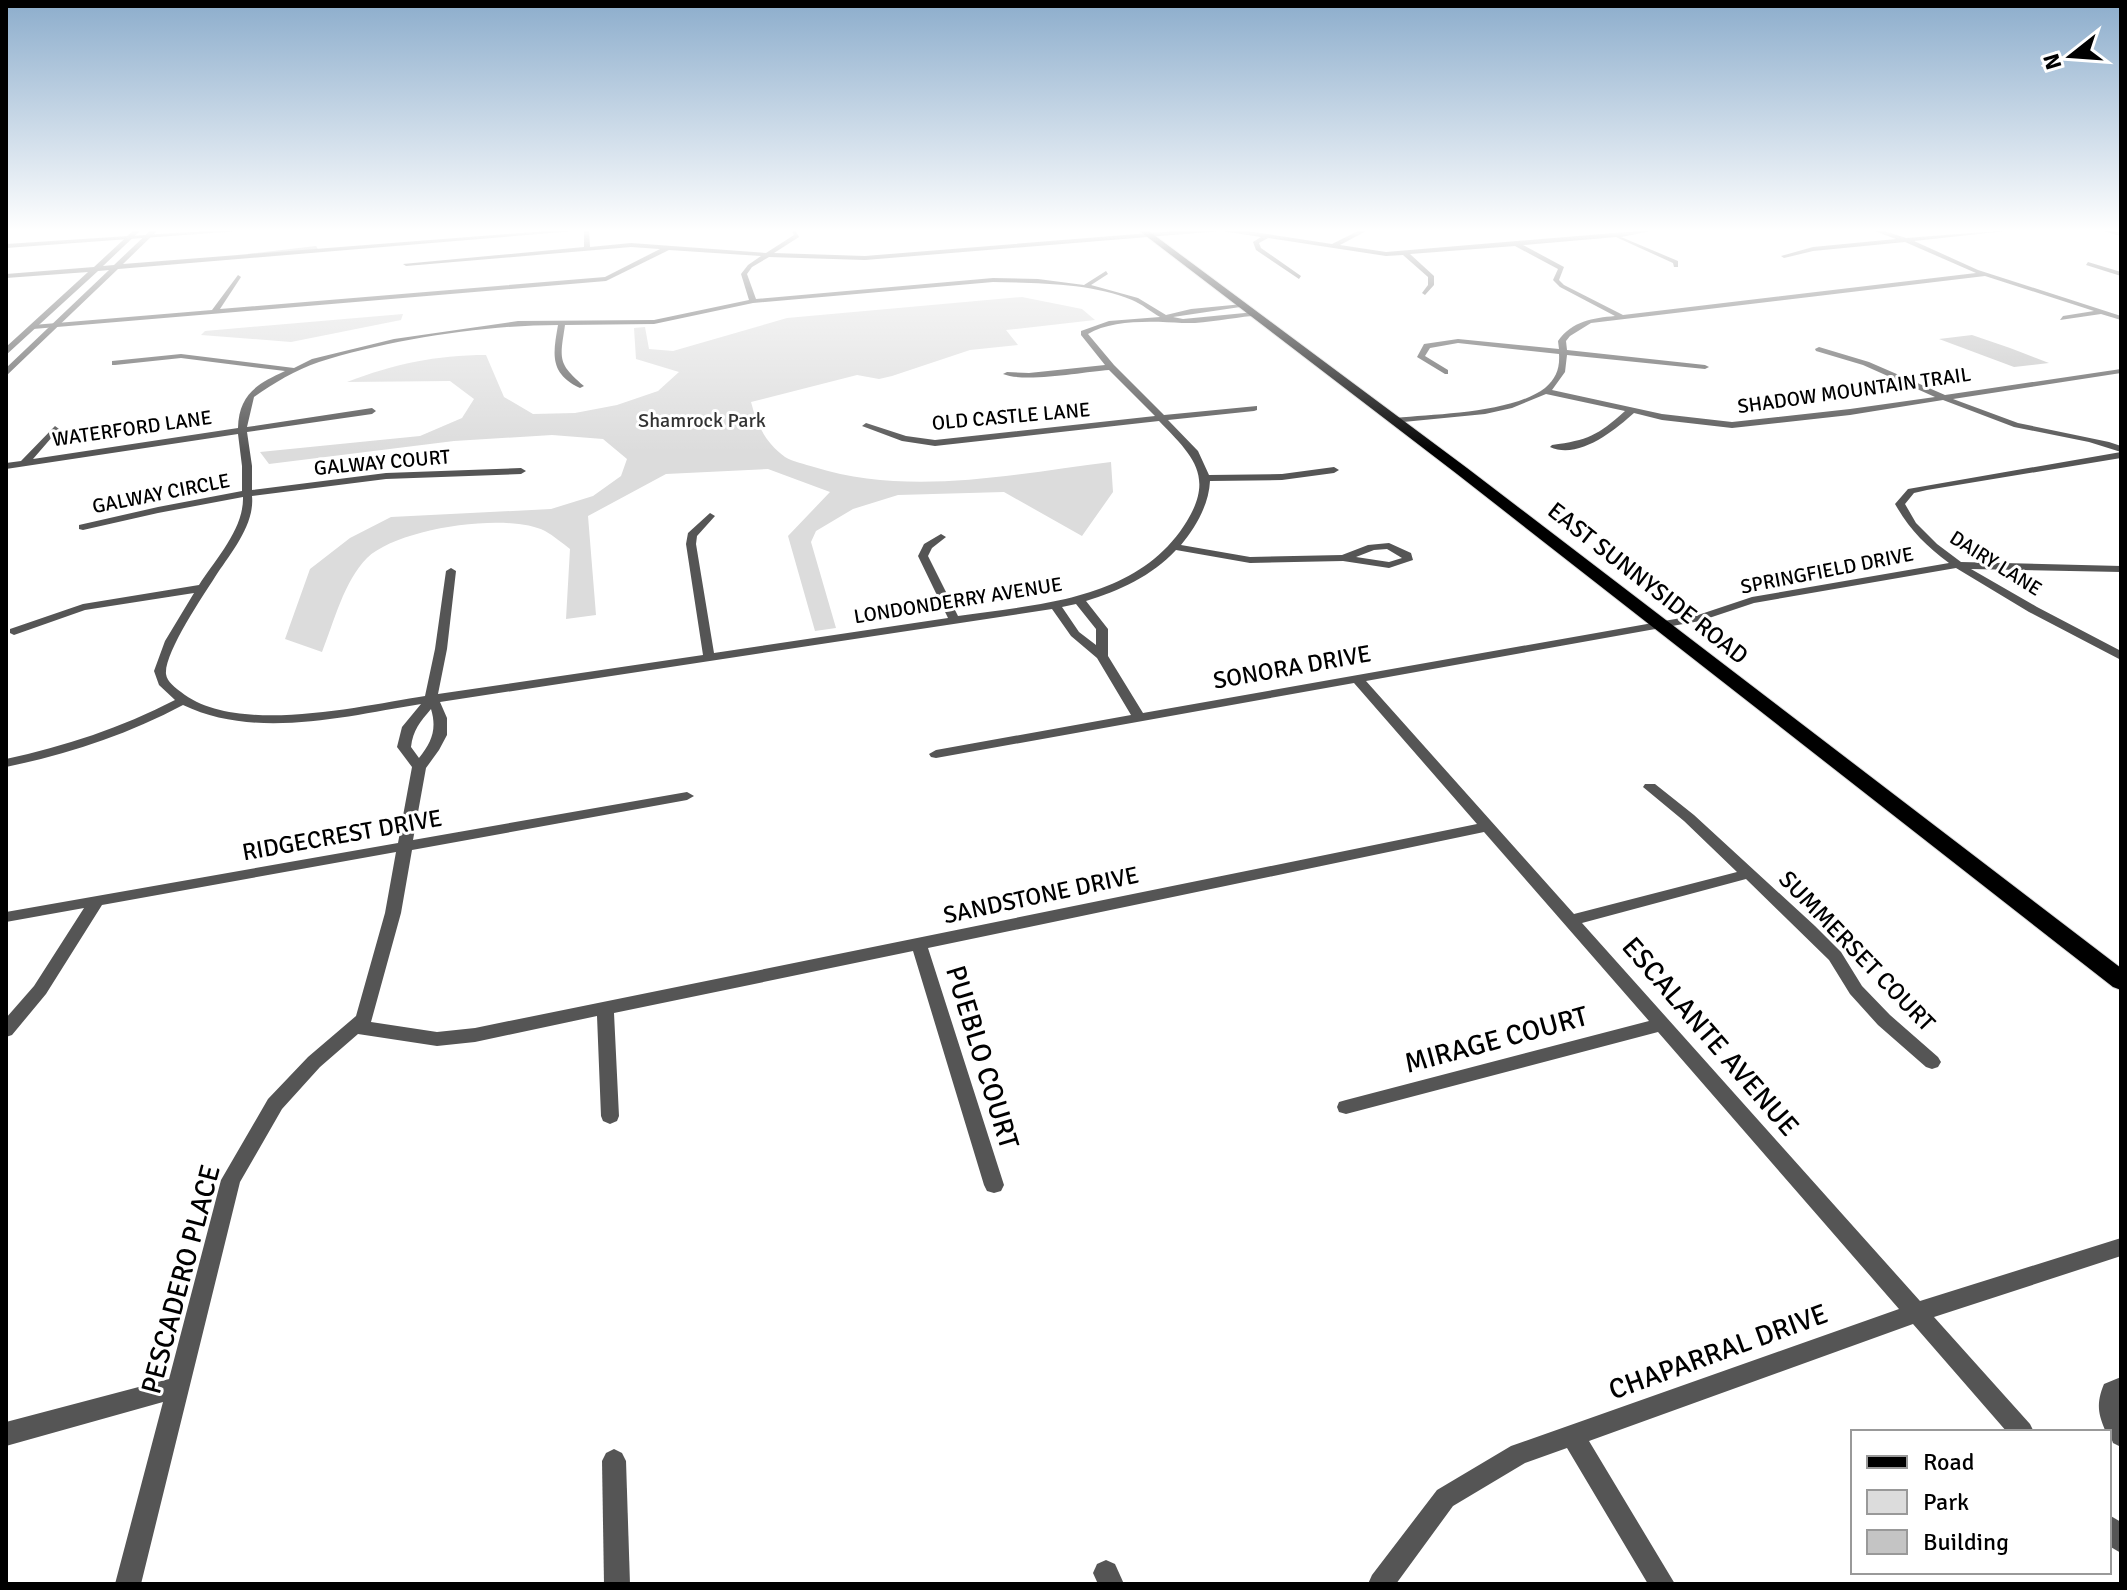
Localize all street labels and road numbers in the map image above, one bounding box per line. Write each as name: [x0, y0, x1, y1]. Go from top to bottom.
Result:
street label: SHADOW MOUNTAIN TRAIL: [1736, 362, 1972, 419]
street label: OLD CASTLE LANE: [931, 397, 1091, 436]
street label: WATERFORD LANE: [51, 405, 213, 452]
street label: GALWAY COURT: [313, 444, 451, 481]
street label: GALWAY CIRCLE: [90, 468, 232, 519]
street label: EAST SUNNYSIDE ROAD: [1542, 495, 1754, 671]
street label: DAIRY LANE: [1945, 525, 2047, 602]
street label: SPRINGFIELD DRIVE: [1738, 541, 1916, 600]
street label: LONDONDERRY AVENUE: [852, 572, 1064, 629]
street label: SONORA DRIVE: [1211, 638, 1373, 696]
street label: RIDGECREST DRIVE: [240, 803, 444, 867]
street label: SANDSTONE DRIVE: [941, 860, 1141, 930]
street label: SUMMERSET COURT: [1773, 864, 1942, 1038]
street label: ESCALANTE AVENUE: [1614, 930, 1806, 1143]
street label: PUEBLO COURT: [938, 962, 1026, 1153]
street label: MIRAGE COURT: [1401, 999, 1592, 1081]
street label: PESCADERO PLACE: [134, 1161, 228, 1398]
street label: CHAPARRAL DRIVE: [1604, 1297, 1832, 1407]

